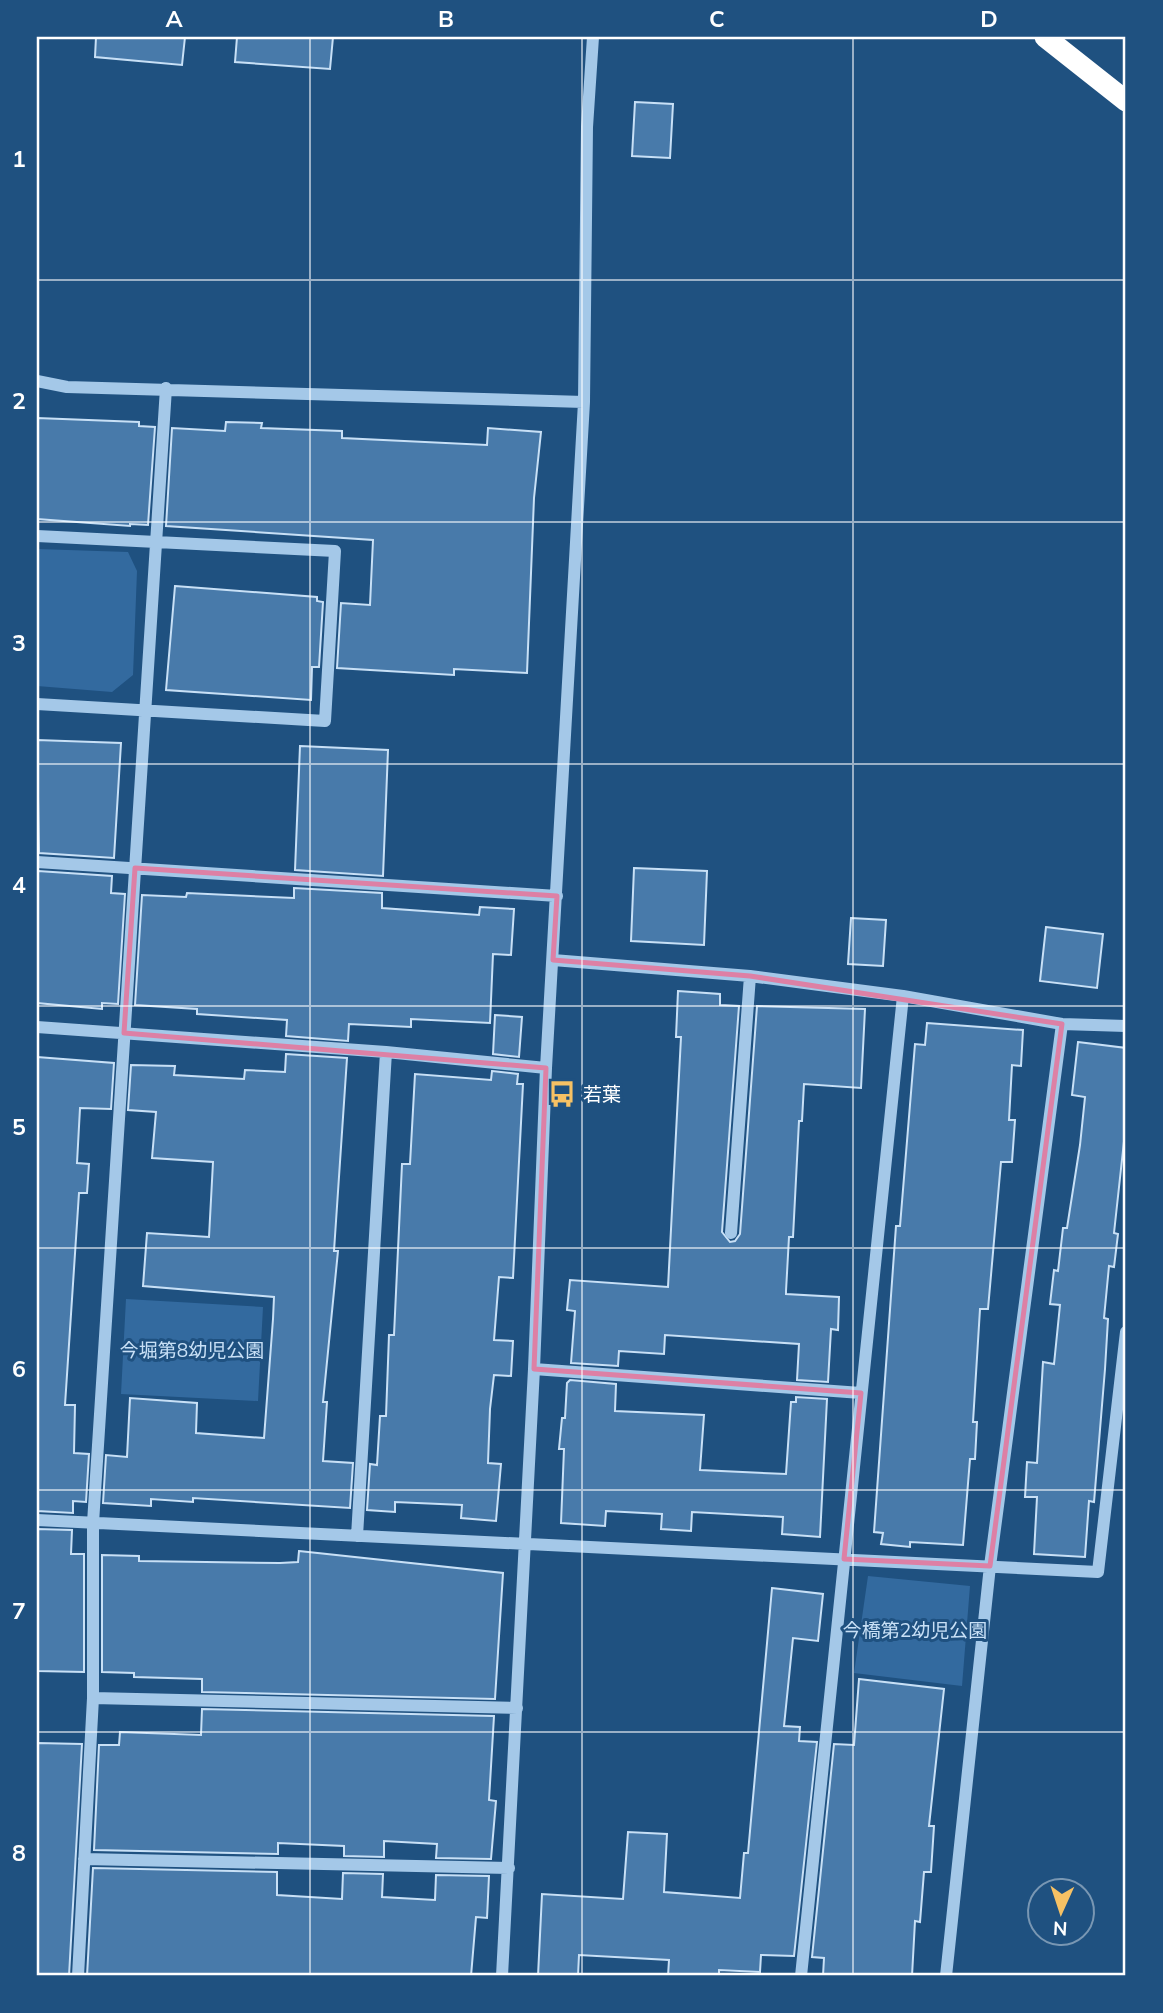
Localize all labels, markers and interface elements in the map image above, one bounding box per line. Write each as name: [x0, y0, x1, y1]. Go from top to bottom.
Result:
text: A: [165, 4, 183, 33]
text: B: [438, 4, 454, 33]
text: C: [709, 4, 725, 33]
text: D: [980, 4, 998, 33]
text: 1: [12, 144, 26, 173]
text: 2: [12, 386, 26, 415]
text: 3: [12, 628, 26, 657]
text: 4: [12, 870, 26, 899]
bus stop icon: 若葉: [547, 1079, 577, 1109]
place label: 若葉: [583, 1082, 621, 1106]
text: 5: [12, 1112, 26, 1141]
park label: 今堀第8幼児公園: [120, 1338, 264, 1362]
text: 6: [12, 1354, 26, 1383]
text: 7: [12, 1596, 26, 1625]
park label: 今橋第2幼児公園: [843, 1618, 987, 1642]
text: 8: [12, 1838, 26, 1867]
north arrow: [1026, 1876, 1096, 1946]
text: N: [1052, 1917, 1068, 1941]

